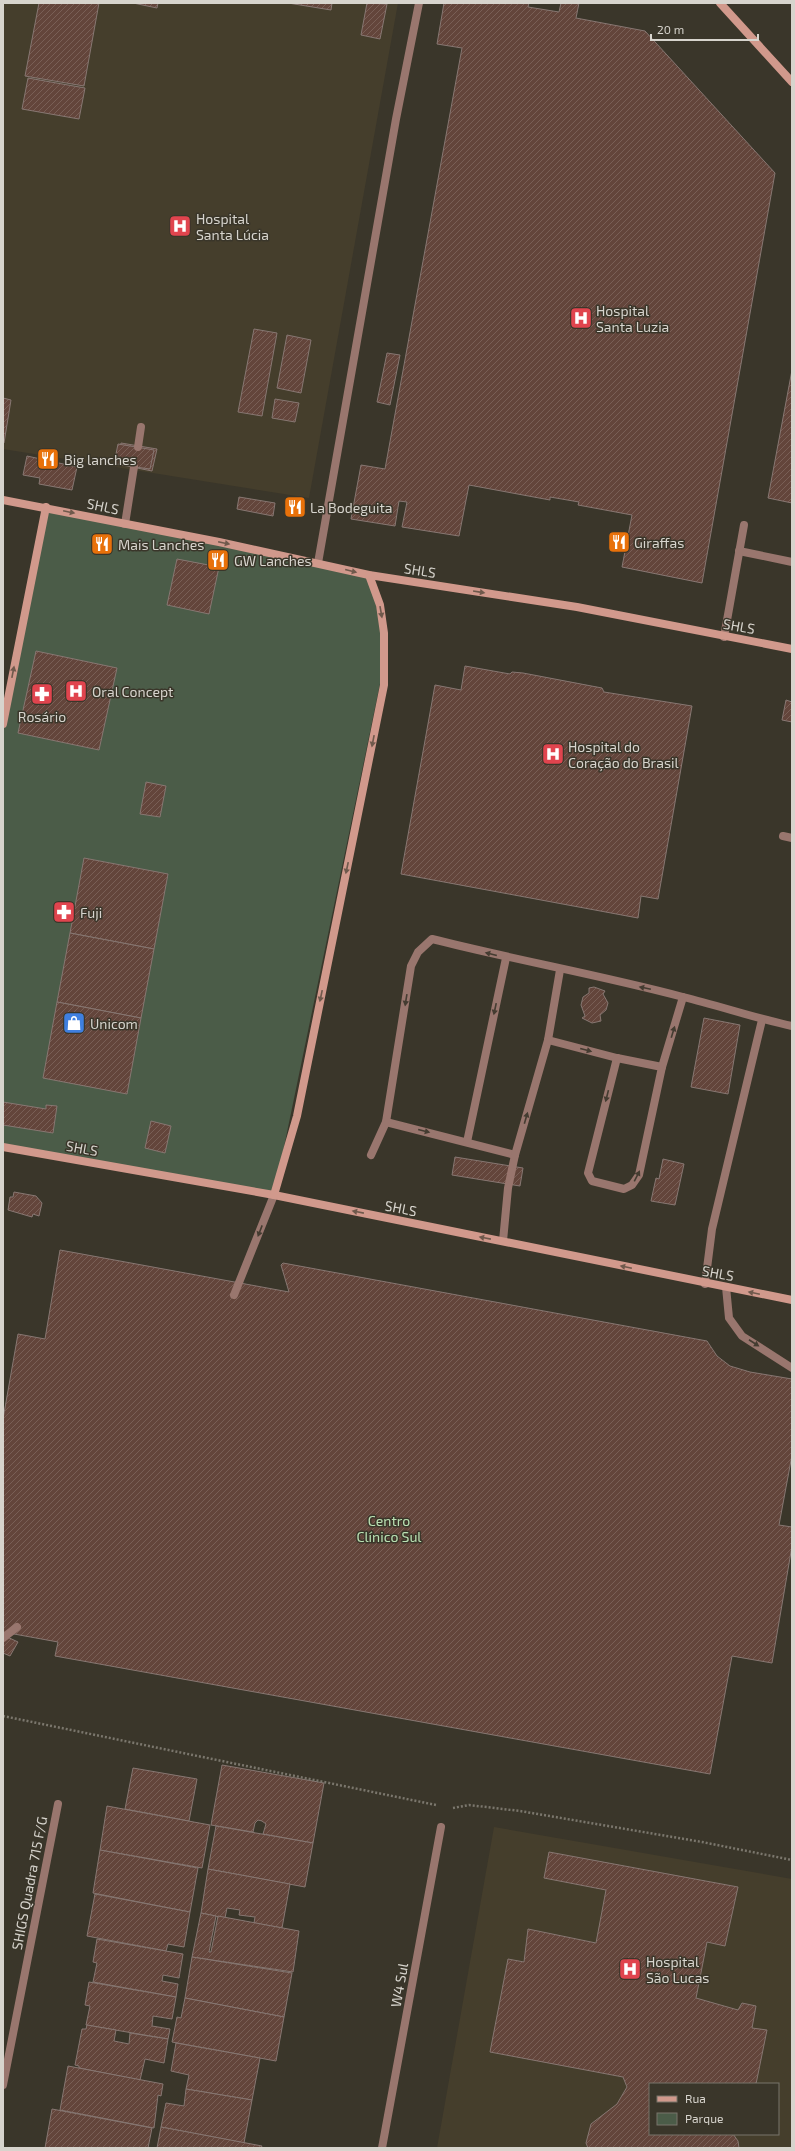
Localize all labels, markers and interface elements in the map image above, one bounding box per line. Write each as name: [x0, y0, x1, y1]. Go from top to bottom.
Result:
scale bar: [651, 16, 758, 42]
text: 20 m: [657, 22, 684, 36]
place label: Hospital Santa Lúcia: [196, 210, 269, 243]
hospital icon: Hospital Santa Lúcia: [167, 213, 193, 239]
place label: Hospital Santa Luzia: [596, 302, 669, 335]
hospital icon: Hospital Santa Luzia: [568, 305, 594, 331]
restaurant icon: Big lanches: [35, 446, 61, 472]
place label: Big lanches: [64, 451, 137, 468]
street label: SHLS: [85, 494, 121, 518]
restaurant icon: La Bodeguita: [282, 494, 308, 520]
place label: La Bodeguita: [310, 499, 392, 516]
one-way arrow: [63, 509, 75, 515]
restaurant icon: Giraffas: [606, 529, 632, 555]
restaurant icon: Mais Lanches: [89, 531, 115, 557]
place label: Giraffas: [634, 534, 684, 551]
place label: Mais Lanches: [118, 536, 204, 553]
one-way arrow: [218, 540, 230, 546]
restaurant icon: GW Lanches: [205, 547, 231, 573]
place label: GW Lanches: [234, 552, 312, 569]
street label: SHLS: [403, 559, 437, 581]
one-way arrow: [345, 568, 357, 574]
one-way arrow: [473, 589, 485, 595]
one-way arrow: [378, 606, 384, 618]
street label: SHLS: [722, 615, 756, 637]
one-way arrow: [11, 666, 17, 678]
hospital icon: Oral Concept: [63, 678, 89, 704]
pharmacy icon: Rosário: [29, 681, 55, 707]
place label: Oral Concept: [92, 683, 173, 700]
place label: Rosário: [18, 708, 66, 725]
one-way arrow: [370, 735, 376, 747]
place label: Hospital do Coração do Brasil: [568, 738, 679, 772]
hospital icon: Hospital do Coração do Brasil: [540, 741, 566, 767]
one-way arrow: [344, 862, 350, 874]
pharmacy icon: Fuji: [51, 899, 77, 925]
place label: Fuji: [80, 904, 102, 921]
one-way arrow: [485, 951, 497, 957]
one-way arrow: [639, 985, 652, 991]
one-way arrow: [318, 989, 324, 1002]
one-way arrow: [403, 994, 409, 1006]
one-way arrow: [492, 1003, 498, 1016]
shop icon: Unicom: [61, 1010, 87, 1036]
place label: Unicom: [90, 1015, 138, 1032]
one-way arrow: [670, 1026, 676, 1038]
one-way arrow: [580, 1047, 592, 1053]
one-way arrow: [604, 1090, 610, 1102]
one-way arrow: [523, 1111, 529, 1123]
one-way arrow: [418, 1129, 431, 1135]
street label: SHLS: [65, 1137, 99, 1159]
one-way arrow: [634, 1170, 640, 1181]
street label: SHLS: [384, 1197, 419, 1219]
one-way arrow: [352, 1209, 364, 1215]
one-way arrow: [256, 1226, 262, 1238]
one-way arrow: [479, 1235, 491, 1241]
street label: SHLS: [701, 1262, 735, 1284]
one-way arrow: [620, 1264, 632, 1270]
one-way arrow: [748, 1289, 760, 1295]
one-way arrow: [749, 1339, 759, 1347]
park label: Centro Clínico Sul: [356, 1512, 422, 1545]
street label: SHIGS Quadra 715 F/G: [8, 1815, 50, 1951]
place label: Hospital São Lucas: [646, 1953, 709, 1986]
hospital icon: Hospital São Lucas: [617, 1956, 643, 1982]
street label: W4 Sul: [387, 1961, 411, 2009]
legend: [649, 2083, 779, 2135]
text: Rua: [685, 2091, 706, 2105]
text: Parque: [685, 2111, 723, 2125]

